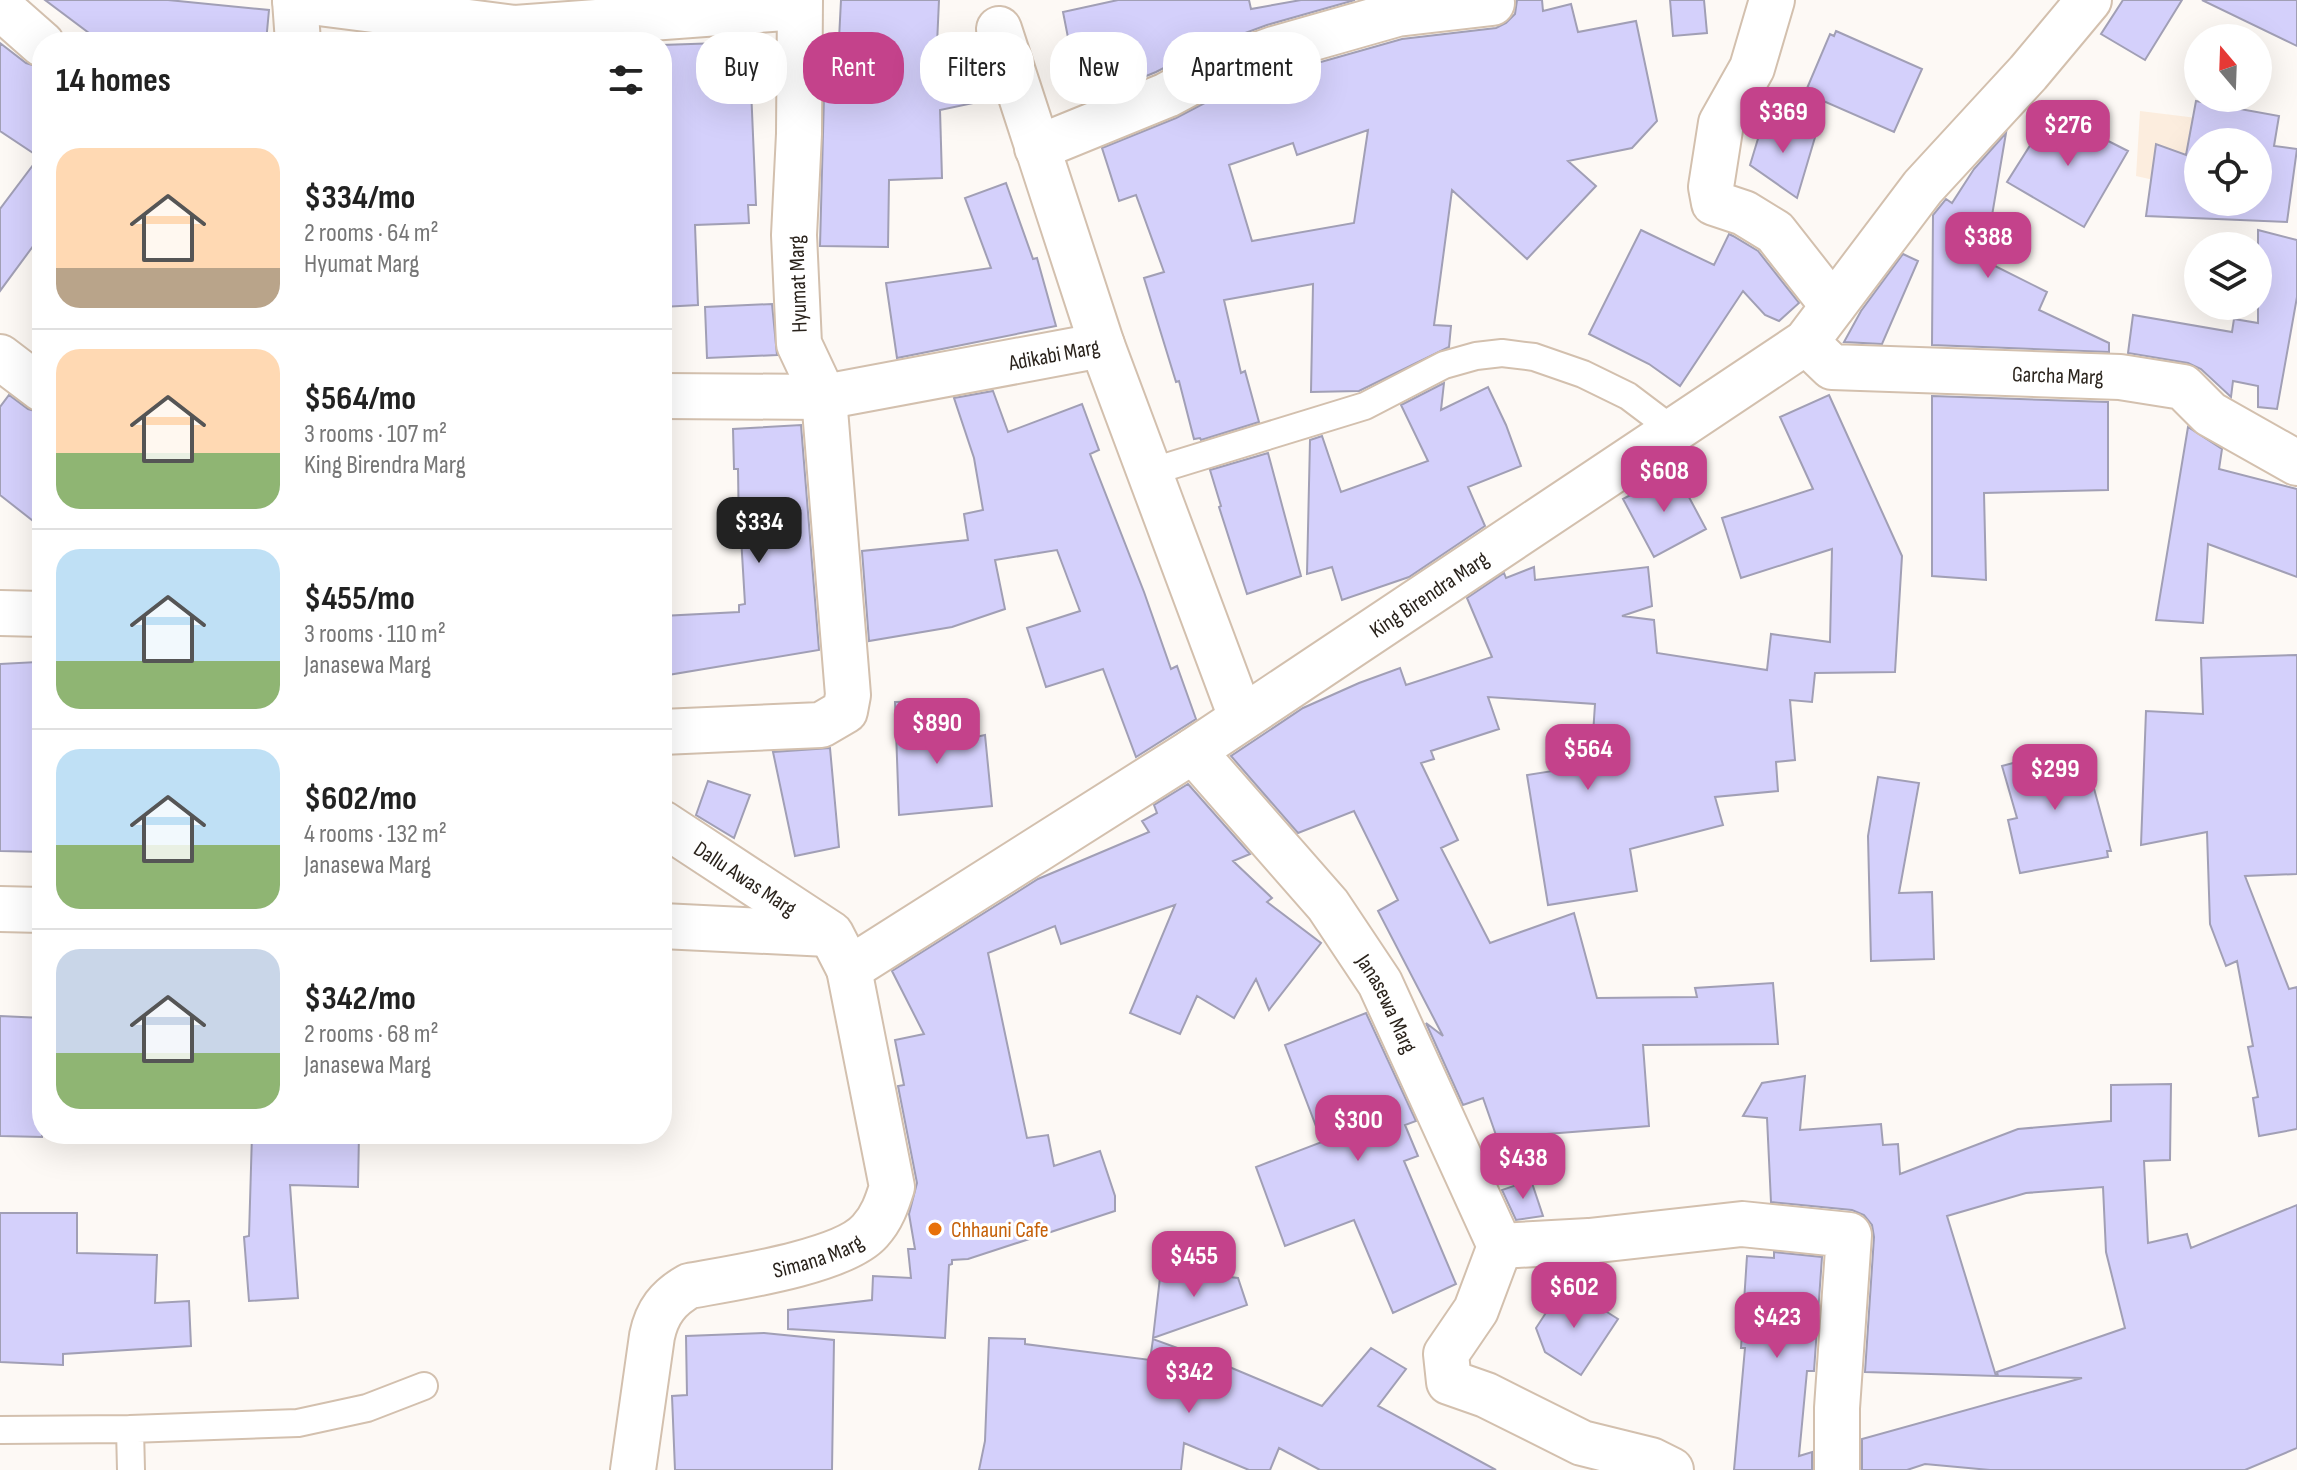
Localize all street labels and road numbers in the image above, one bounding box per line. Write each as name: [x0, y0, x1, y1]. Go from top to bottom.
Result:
street label: Hyumat Marg: [783, 234, 814, 333]
street label: Adikabi Marg: [1006, 334, 1102, 377]
street label: Garcha Marg: [2011, 361, 2104, 391]
street label: King Birendra Marg: [1365, 546, 1494, 644]
street label: Dallu Awas Marg: [688, 836, 801, 923]
street label: Janasewa Marg: [1349, 949, 1422, 1058]
street label: Simana Marg: [770, 1229, 869, 1285]

